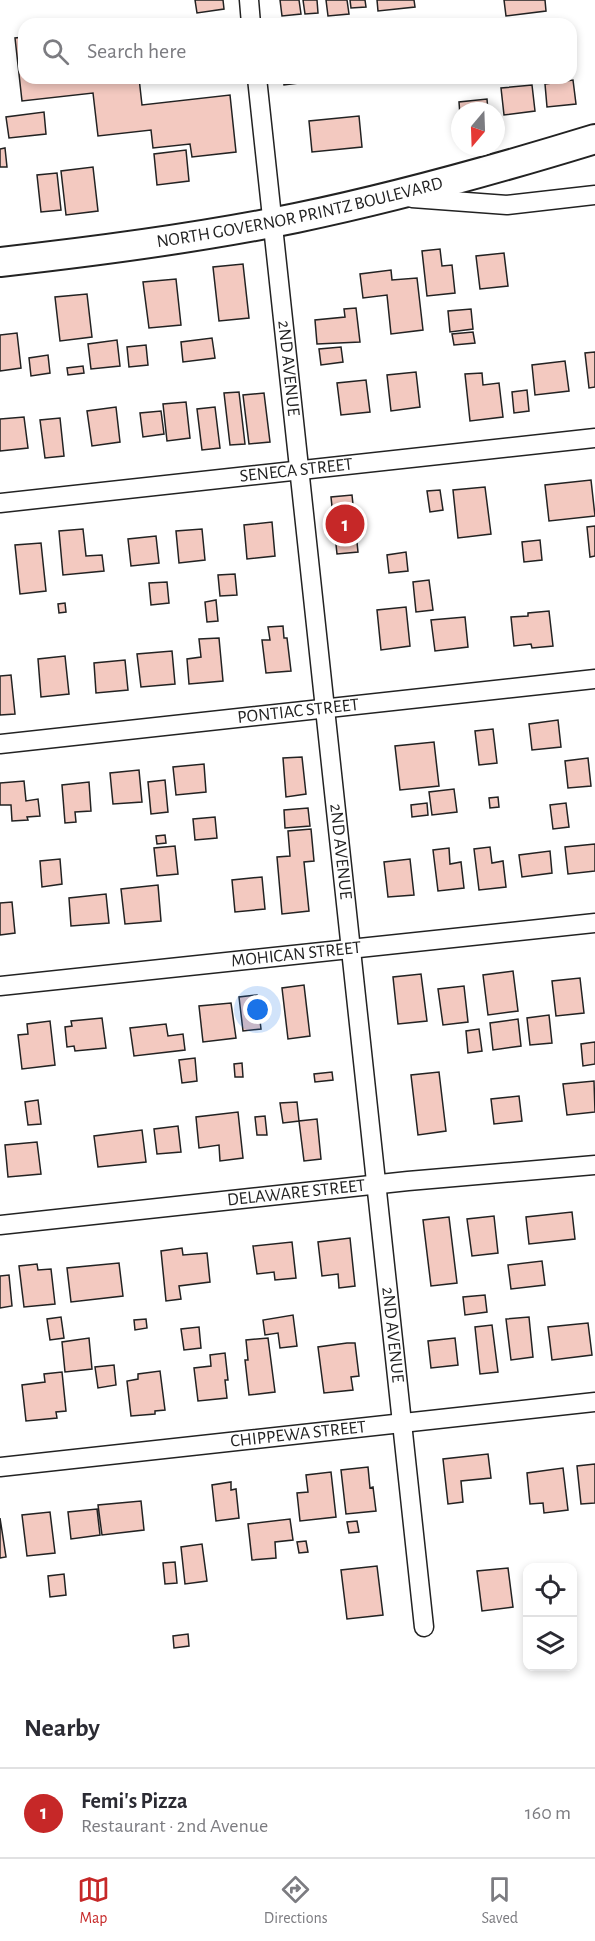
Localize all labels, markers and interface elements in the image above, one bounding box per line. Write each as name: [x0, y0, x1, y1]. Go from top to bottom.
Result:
search box: [18, 18, 577, 84]
icon: search: [39, 35, 72, 68]
text: Search here: [87, 40, 186, 62]
north arrow: [451, 102, 505, 156]
street label: NORTH GOVERNOR PRINTZ BOULEVARD: [155, 174, 445, 251]
street label: 2ND AVENUE: [274, 320, 302, 417]
street label: SENECA STREET: [239, 455, 354, 486]
pin: 1: [326, 502, 364, 546]
street label: PONTIAC STREET: [236, 696, 360, 727]
street label: 2ND AVENUE: [326, 803, 355, 901]
street label: MOHICAN STREET: [230, 939, 362, 970]
your location: [243, 995, 272, 1024]
street label: DELAWARE STREET: [226, 1177, 366, 1209]
street label: 2ND AVENUE: [378, 1286, 407, 1384]
street label: CHIPPEWA STREET: [230, 1418, 367, 1451]
map controls: [523, 1563, 577, 1671]
button: locate: [523, 1563, 577, 1617]
button: layers: [523, 1617, 577, 1671]
text: Nearby: [24, 1715, 100, 1741]
text: Femi's Pizza: [81, 1790, 188, 1812]
text: 1: [40, 1803, 47, 1823]
text: 160 m: [525, 1803, 571, 1823]
text: Restaurant · 2nd Avenue: [81, 1816, 268, 1836]
tab: Map: [77, 1873, 110, 1928]
tab: Directions: [264, 1873, 328, 1928]
tab: Saved: [481, 1873, 518, 1928]

